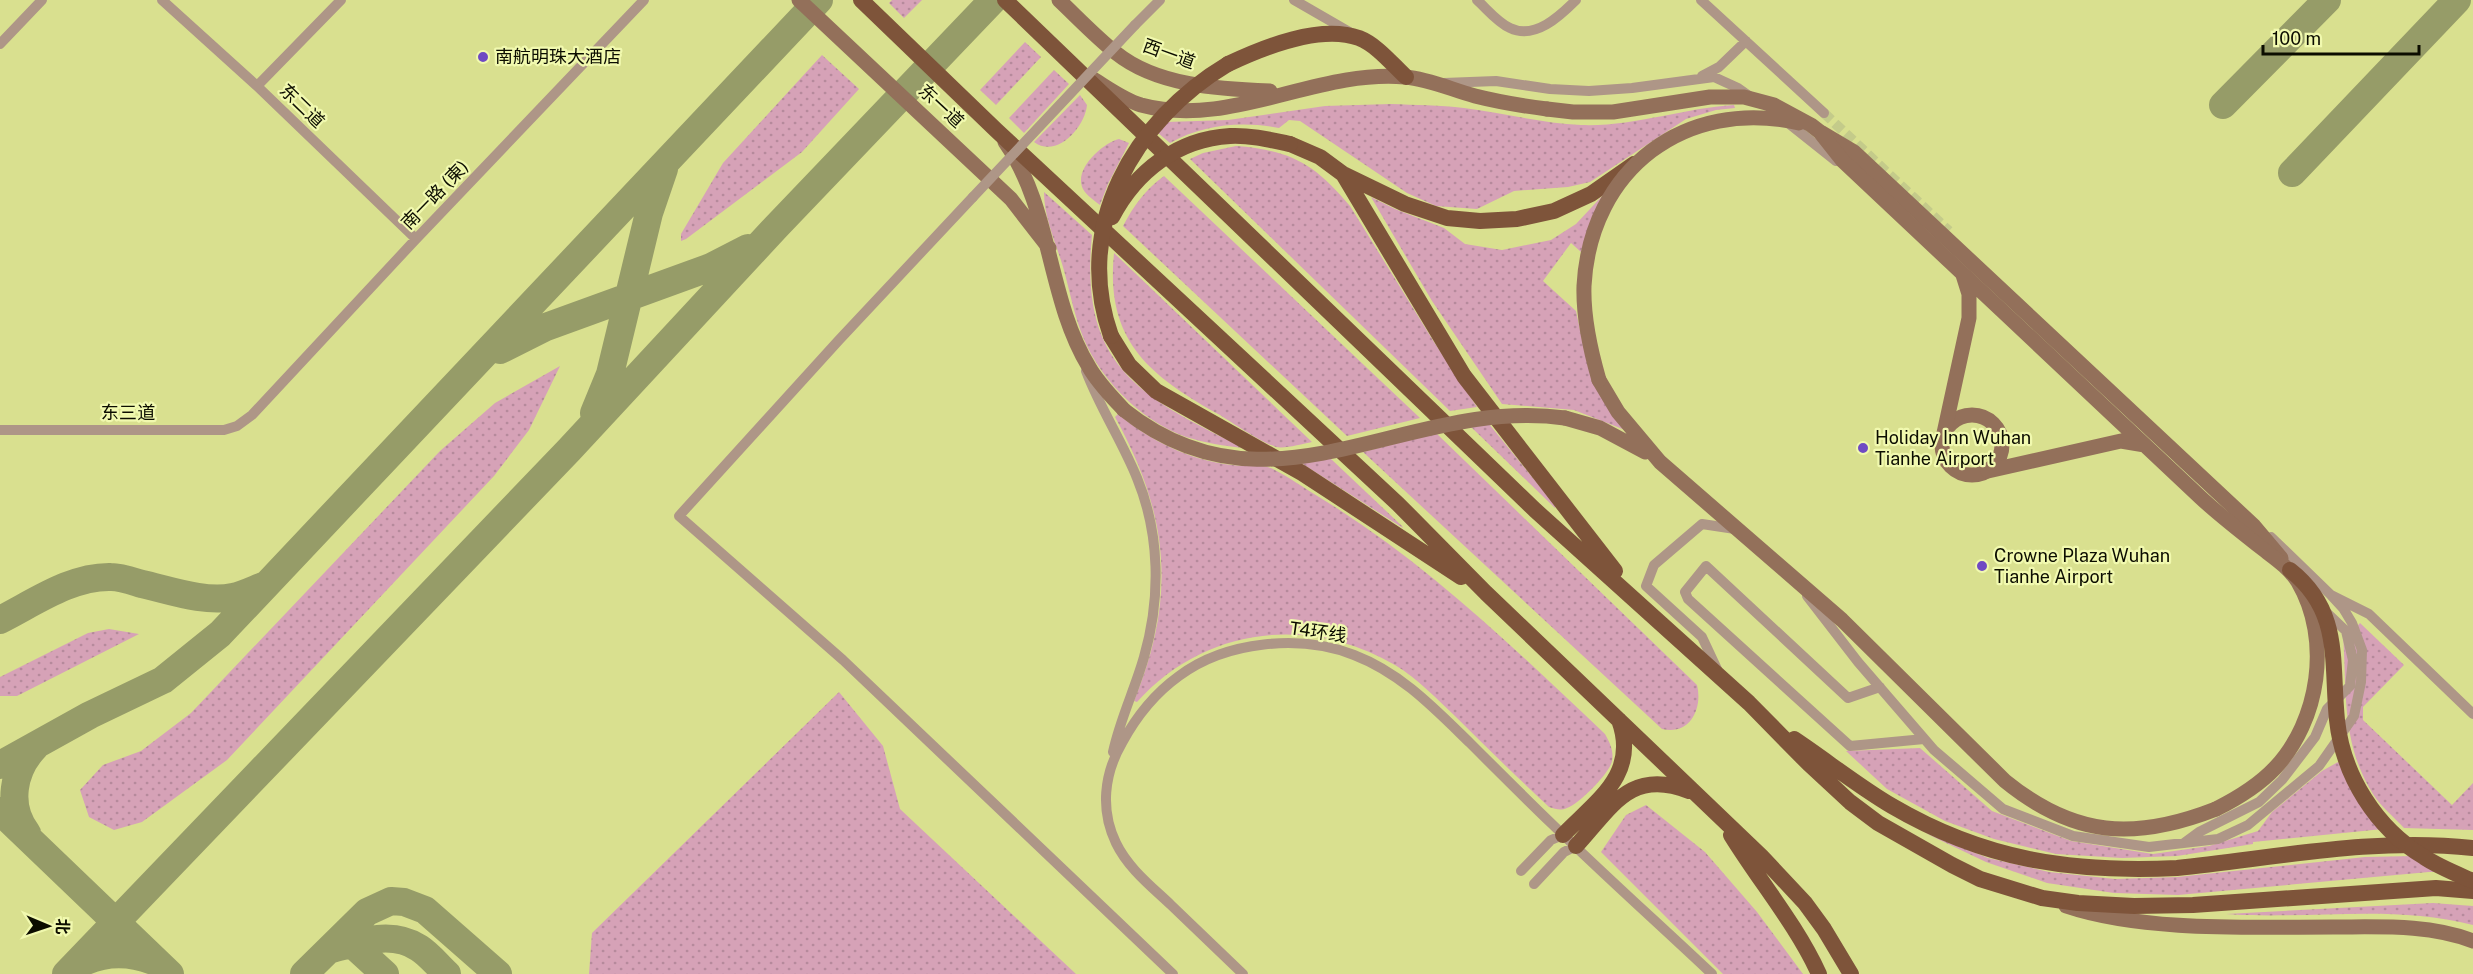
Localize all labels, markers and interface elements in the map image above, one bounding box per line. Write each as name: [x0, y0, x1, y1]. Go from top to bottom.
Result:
scale bar: [2263, 18, 2419, 56]
text: 100 m: [2272, 28, 2321, 49]
street label: 西一道: [1140, 34, 1198, 73]
place label: 南航明珠大酒店: [495, 46, 621, 67]
marker: 南航明珠大酒店: [476, 50, 490, 64]
street label: 东二道: [276, 79, 329, 132]
street label: 东一道: [914, 80, 968, 132]
street label: 南一路 (東): [397, 156, 473, 233]
street label: 东三道: [101, 402, 155, 423]
place label: Holiday Inn Wuhan Tianhe Airport: [1875, 427, 2031, 469]
marker: Holiday Inn Wuhan Tianhe Airport: [1856, 441, 1870, 455]
place label: Crowne Plaza Wuhan Tianhe Airport: [1994, 545, 2170, 587]
marker: Crowne Plaza Wuhan Tianhe Airport: [1975, 559, 1989, 573]
street label: T4环线: [1288, 617, 1348, 646]
north arrow: [18, 896, 78, 956]
text: 北: [53, 918, 72, 935]

